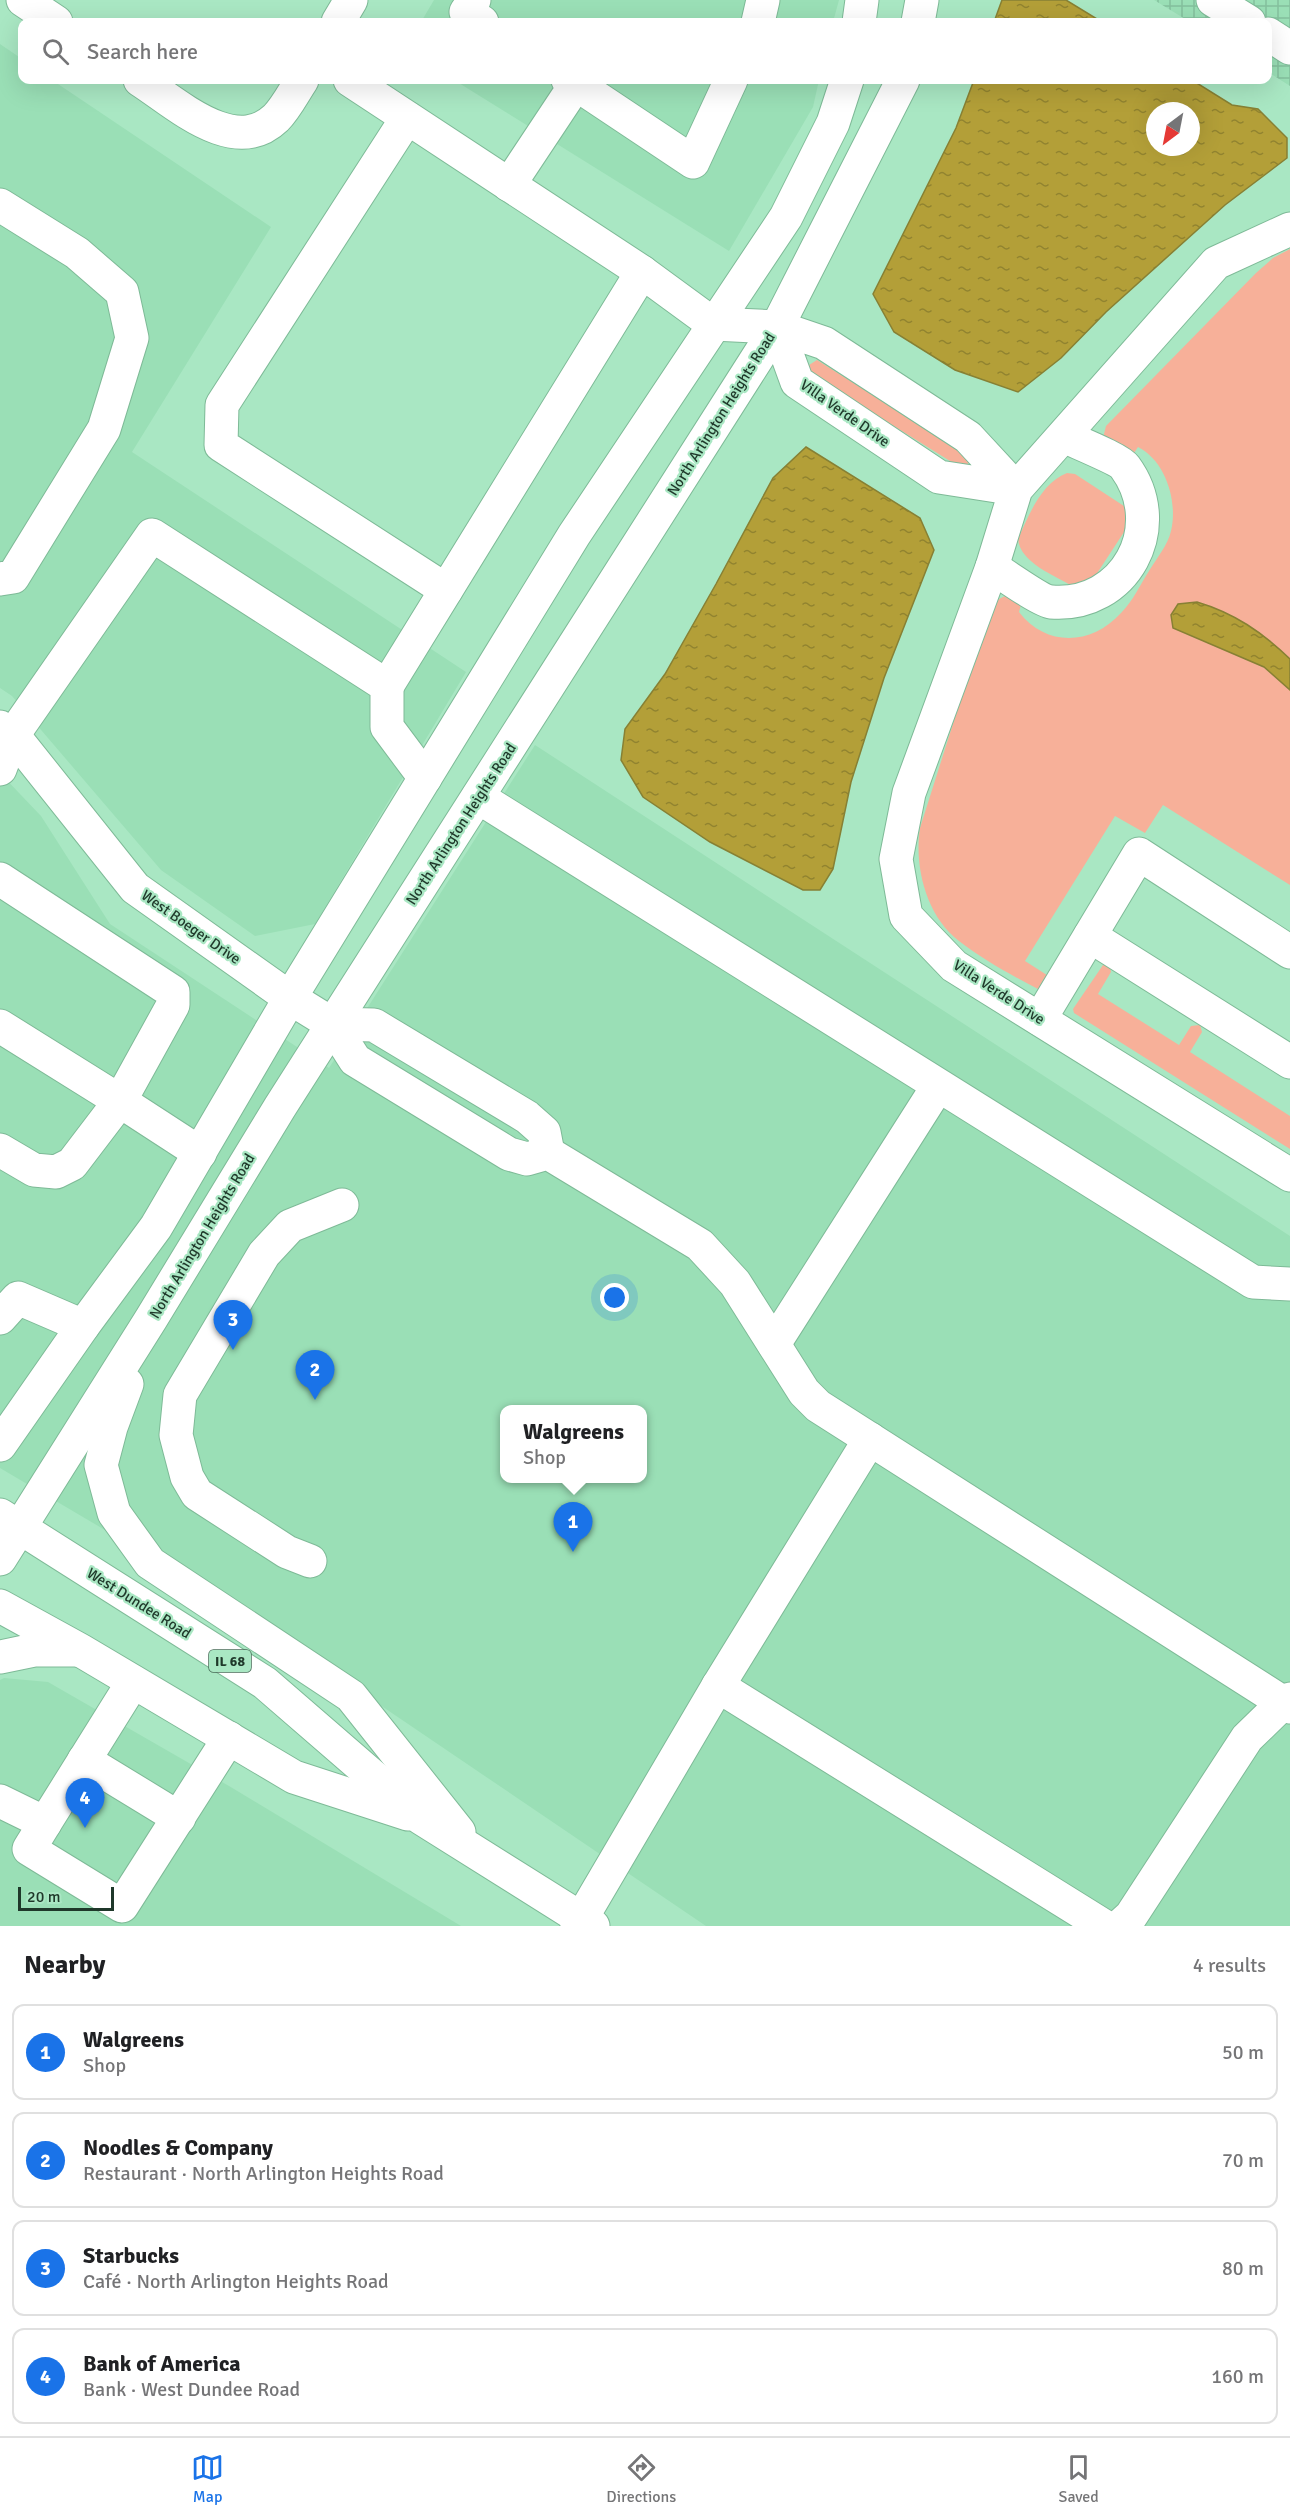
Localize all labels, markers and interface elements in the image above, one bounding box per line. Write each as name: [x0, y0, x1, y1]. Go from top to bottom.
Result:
search box: [18, 18, 1272, 84]
icon: search: [39, 35, 72, 68]
text: Search here: [87, 38, 198, 65]
north arrow: [1146, 102, 1200, 156]
street label: North Arlington Heights Road: [663, 329, 779, 499]
street label: Villa Verde Drive: [797, 375, 893, 451]
street label: North Arlington Heights Road: [402, 740, 520, 908]
street label: West Boeger Drive: [138, 886, 244, 968]
street label: Villa Verde Drive: [950, 956, 1048, 1028]
street label: North Arlington Heights Road: [146, 1150, 258, 1322]
your location: [600, 1283, 629, 1312]
pin: 3: [214, 1300, 252, 1350]
pin: 2: [296, 1350, 334, 1400]
popup: [500, 1405, 647, 1483]
text: Walgreens: [523, 1418, 624, 1445]
text: Shop: [523, 1445, 566, 1470]
pin: 1: [554, 1502, 592, 1552]
street label: West Dundee Road: [84, 1564, 194, 1642]
road number: IL 68: [209, 1650, 251, 1672]
pin: 4: [66, 1778, 104, 1828]
scale bar: [18, 1884, 114, 1912]
text: 20 m: [27, 1887, 61, 1907]
text: Nearby: [24, 1949, 105, 1981]
text: 4 results: [1193, 1953, 1266, 1978]
text: Walgreens: [83, 2026, 184, 2053]
text: 1: [40, 2040, 51, 2065]
text: 50 m: [1222, 2040, 1264, 2065]
text: Shop: [83, 2053, 126, 2078]
text: Noodles & Company: [83, 2134, 273, 2161]
text: 2: [40, 2148, 51, 2173]
text: 70 m: [1222, 2148, 1264, 2173]
text: Restaurant · North Arlington Heights Road: [83, 2161, 444, 2186]
text: Starbucks: [83, 2242, 179, 2269]
text: 3: [40, 2256, 51, 2281]
text: 80 m: [1222, 2256, 1264, 2281]
text: Café · North Arlington Heights Road: [83, 2269, 389, 2294]
text: Bank of America: [83, 2350, 241, 2377]
text: 4: [40, 2364, 51, 2389]
text: 160 m: [1211, 2364, 1264, 2389]
text: Bank · West Dundee Road: [83, 2377, 300, 2402]
tab: Map: [191, 2451, 224, 2507]
tab: Directions: [606, 2451, 676, 2507]
tab: Saved: [1059, 2451, 1099, 2507]

